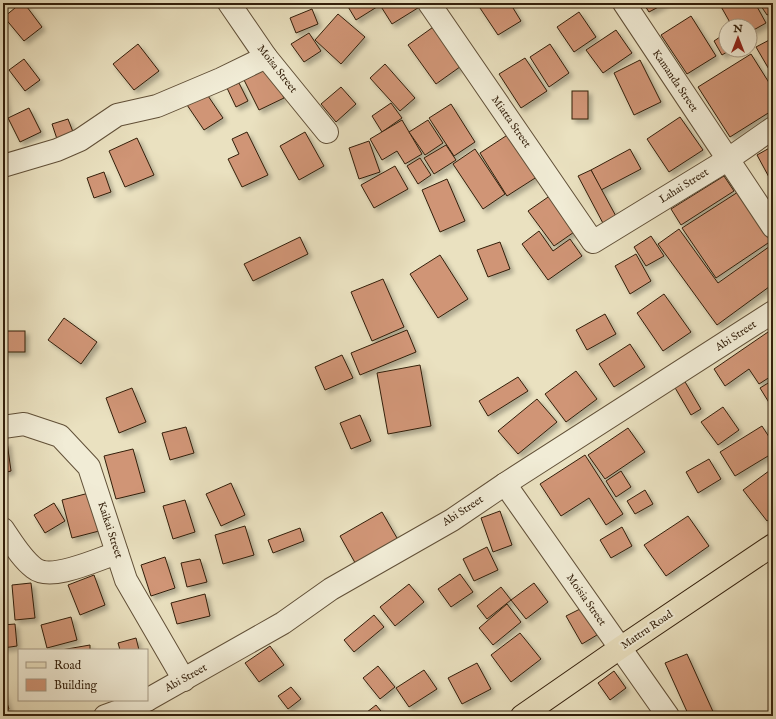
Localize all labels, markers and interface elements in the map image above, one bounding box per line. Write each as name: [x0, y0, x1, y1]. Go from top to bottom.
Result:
north arrow: [718, 18, 758, 58]
text: N: [732, 22, 743, 36]
street label: Moisa Street: [254, 42, 300, 96]
street label: Kamanda Street: [649, 47, 701, 115]
street label: Miatta Street: [488, 93, 534, 151]
street label: Lahai Street: [657, 165, 712, 207]
street label: Abi Street: [712, 318, 759, 355]
street label: Abi Street: [439, 493, 486, 530]
street label: Kaikai Street: [94, 500, 126, 560]
street label: Moisia Street: [563, 571, 609, 629]
street label: Mattru Road: [618, 607, 676, 652]
legend: [18, 649, 148, 701]
text: Road: [54, 658, 82, 673]
street label: Abi Street: [162, 661, 210, 696]
text: Building: [54, 678, 98, 693]

